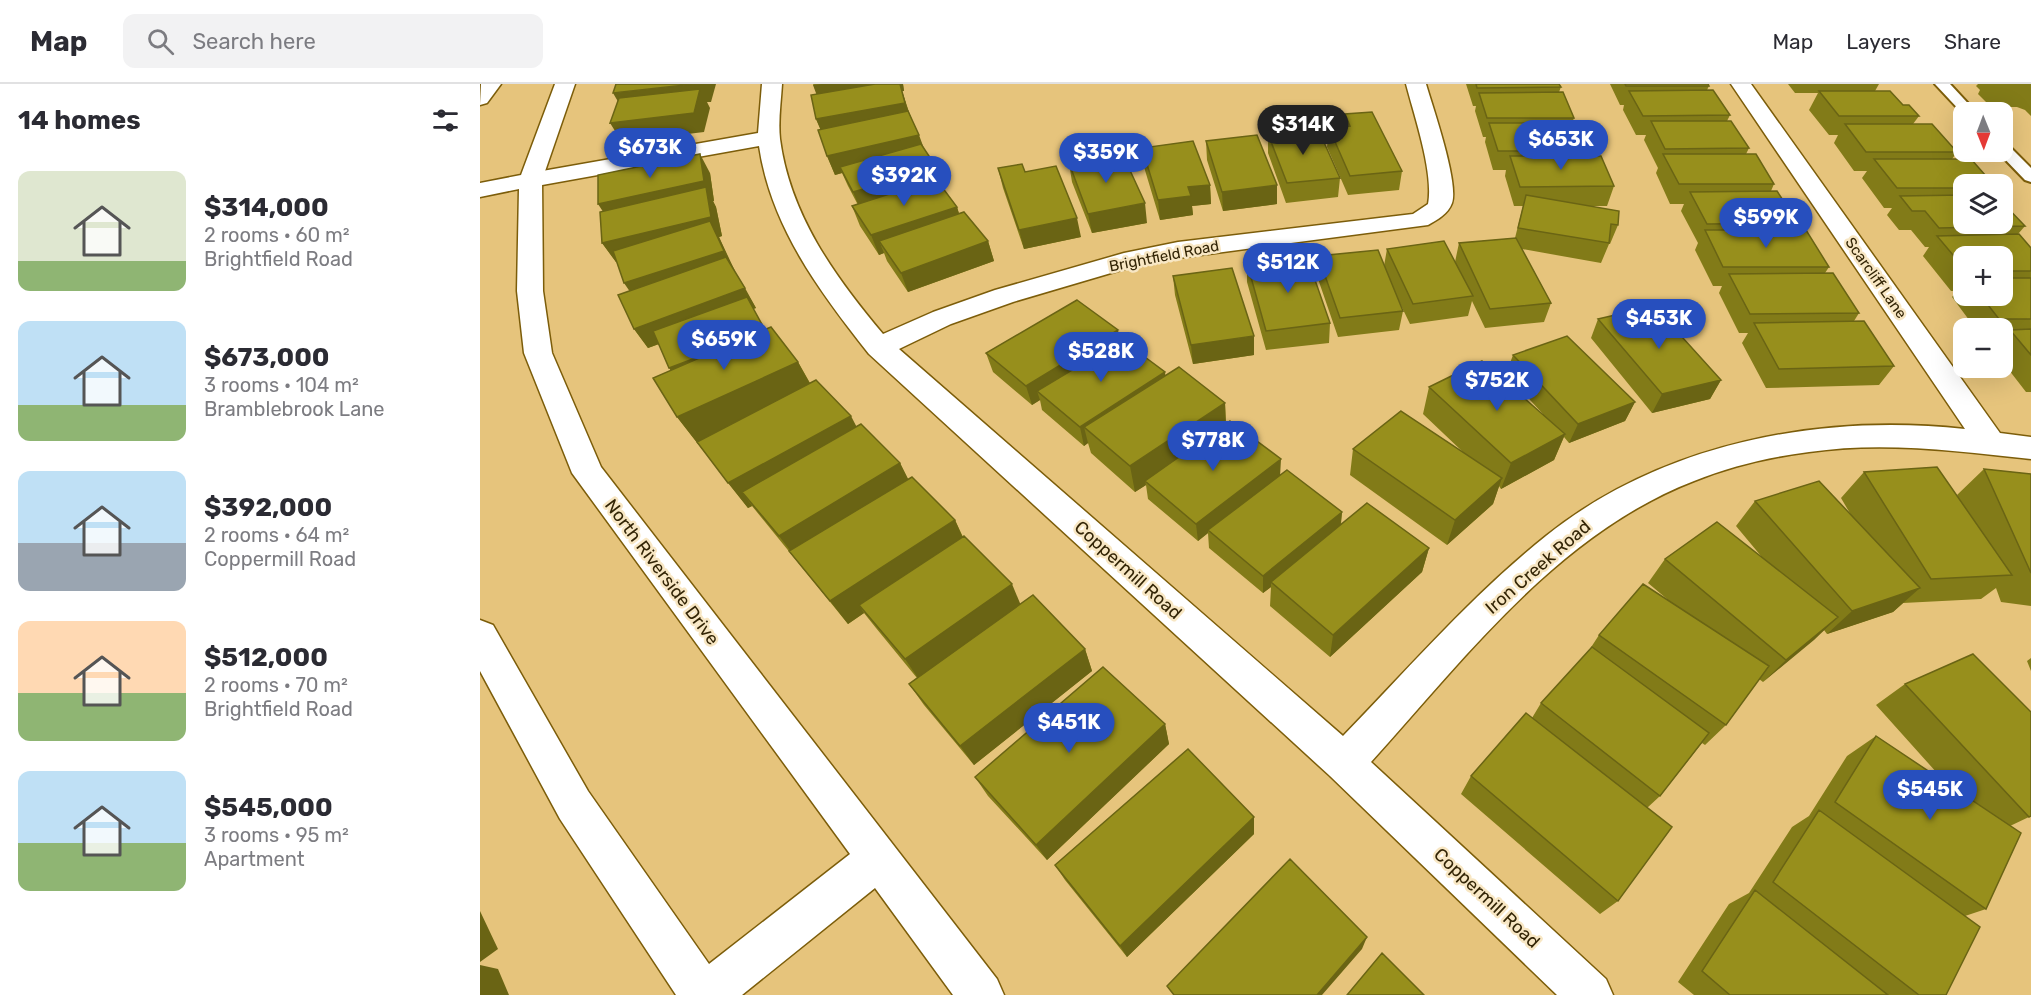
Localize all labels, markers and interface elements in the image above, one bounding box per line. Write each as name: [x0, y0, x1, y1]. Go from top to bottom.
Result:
search box: [123, 14, 543, 68]
text: Map: [30, 25, 87, 58]
icon: search: [144, 25, 177, 58]
text: Search here: [192, 28, 316, 55]
text: Map: [1772, 29, 1813, 54]
text: Layers: [1846, 29, 1911, 54]
text: Share: [1944, 29, 2001, 54]
north arrow: [1953, 102, 2013, 162]
map controls: [1953, 102, 2013, 378]
icon: filters: [429, 104, 462, 137]
text: 14 homes: [18, 105, 141, 136]
pin: $314K: [1261, 105, 1345, 156]
text: $314K: [1271, 112, 1335, 136]
pin: $653K: [1519, 120, 1603, 171]
text: $653K: [1528, 127, 1594, 151]
pin: $673K: [608, 128, 692, 179]
pin: $359K: [1064, 133, 1148, 184]
text: $673K: [618, 135, 682, 159]
text: $359K: [1073, 140, 1139, 164]
pin: $392K: [862, 156, 946, 207]
text: $392K: [871, 163, 937, 187]
button: layers: [1953, 174, 2013, 234]
text: $314,000: [204, 192, 329, 223]
icon: home: [66, 195, 138, 267]
pin: $599K: [1724, 198, 1808, 249]
text: $599K: [1733, 205, 1799, 229]
text: 2 rooms · 60 m²: [204, 223, 350, 247]
street label: Scarcliff Lane: [1841, 234, 1911, 322]
street label: Brightfield Road: [1107, 237, 1221, 275]
pin: $512K: [1246, 243, 1330, 294]
button: +: [1953, 246, 2013, 306]
text: Brightfield Road: [204, 247, 353, 271]
text: $512K: [1257, 250, 1319, 274]
pin: $453K: [1617, 299, 1701, 350]
text: $453K: [1626, 306, 1692, 330]
button: −: [1953, 318, 2013, 378]
pin: $659K: [682, 320, 766, 371]
text: $659K: [691, 327, 757, 351]
pin: $528K: [1059, 332, 1143, 383]
text: $528K: [1068, 339, 1134, 363]
text: $673,000: [204, 342, 330, 373]
icon: home: [66, 345, 138, 417]
pin: $752K: [1455, 361, 1539, 412]
text: $752K: [1465, 368, 1529, 392]
text: 3 rooms · 104 m²: [204, 373, 359, 397]
text: Bramblebrook Lane: [204, 397, 385, 421]
pin: $778K: [1171, 421, 1255, 472]
text: $778K: [1181, 428, 1245, 452]
text: $392,000: [204, 492, 332, 523]
icon: home: [66, 495, 138, 567]
street label: North Riverside Drive: [600, 495, 724, 649]
street label: Iron Creek Road: [1481, 515, 1595, 619]
street label: Coppermill Road: [1070, 516, 1186, 624]
text: 2 rooms · 64 m²: [204, 523, 349, 547]
text: Coppermill Road: [204, 547, 356, 571]
text: $512,000: [204, 642, 328, 673]
icon: home: [66, 645, 138, 717]
text: 2 rooms · 70 m²: [204, 673, 348, 697]
text: Brightfield Road: [204, 697, 353, 721]
pin: $451K: [1027, 703, 1111, 754]
text: $451K: [1038, 710, 1101, 734]
pin: $545K: [1888, 770, 1972, 821]
text: $545K: [1897, 777, 1963, 801]
text: $545,000: [204, 792, 333, 823]
icon: home: [66, 795, 138, 867]
text: 3 rooms · 95 m²: [204, 823, 349, 847]
street label: Coppermill Road: [1429, 843, 1545, 953]
text: Apartment: [204, 847, 305, 871]

